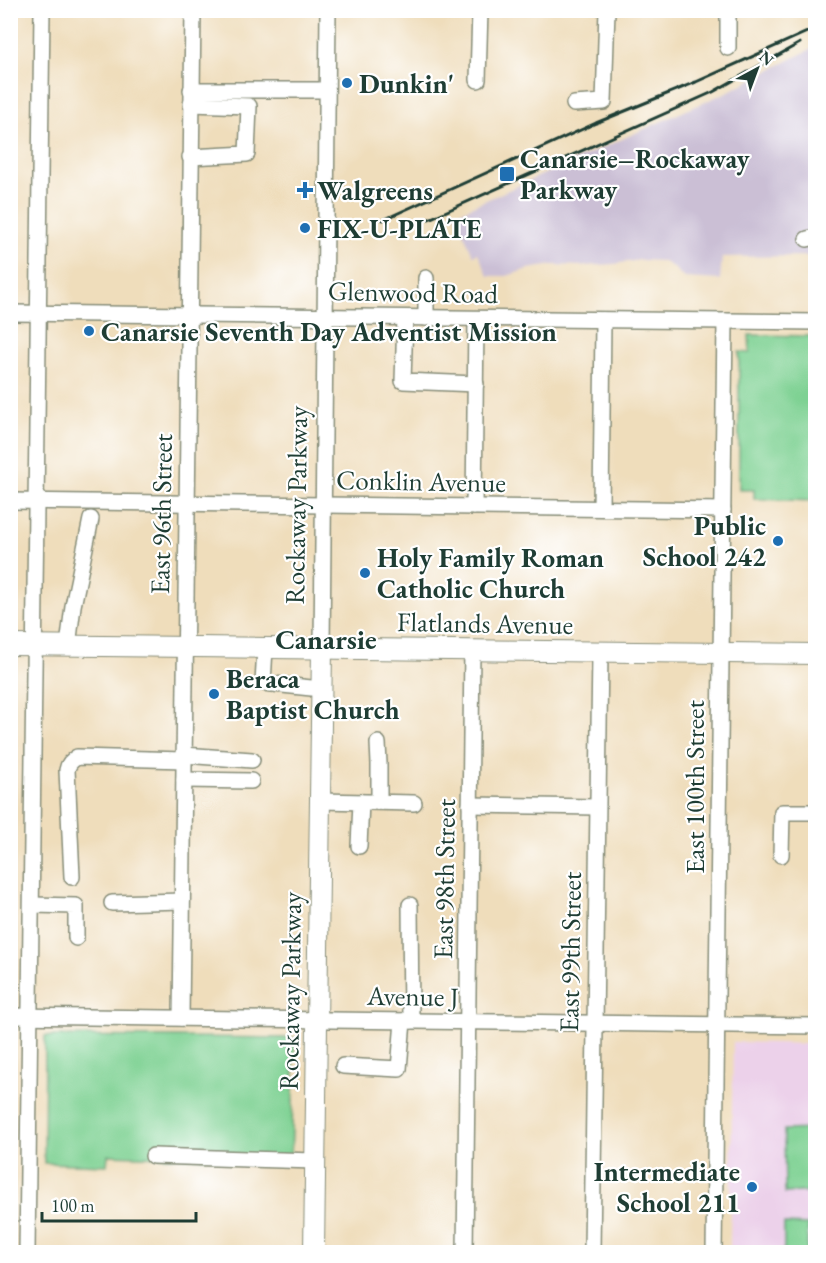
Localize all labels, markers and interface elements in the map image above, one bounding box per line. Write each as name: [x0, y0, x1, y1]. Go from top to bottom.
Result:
north arrow: [727, 39, 787, 99]
text: N: [755, 46, 778, 70]
place label: Dunkin': [359, 66, 454, 101]
marker: Dunkin': [340, 76, 354, 90]
place label: Canarsie–Rockaway Parkway: [520, 141, 751, 207]
marker: Canarsie–Rockaway Parkway: [498, 165, 516, 183]
place label: Walgreens: [317, 173, 433, 208]
marker: Walgreens: [298, 183, 312, 197]
place label: FIX-U-PLATE: [317, 211, 482, 246]
marker: FIX-U-PLATE: [298, 221, 312, 235]
street label: Glenwood Road: [328, 273, 499, 311]
place label: Canarsie Seventh Day Adventist Mission: [101, 314, 557, 349]
marker: Canarsie Seventh Day Adventist Mission: [82, 324, 96, 338]
street label: Rockaway Parkway: [277, 405, 315, 605]
street label: East 96th Street: [142, 433, 180, 595]
street label: Conklin Avenue: [336, 462, 506, 500]
place label: Public School 242: [643, 508, 766, 574]
marker: Public School 242: [771, 534, 785, 548]
place label: Holy Family Roman Catholic Church: [377, 540, 604, 606]
marker: Holy Family Roman Catholic Church: [358, 566, 372, 580]
street label: Flatlands Avenue: [397, 604, 573, 642]
district label: Canarsie: [275, 621, 377, 657]
place label: Beraca Baptist Church: [226, 661, 400, 727]
marker: Beraca Baptist Church: [207, 687, 221, 701]
street label: East 100th Street: [677, 700, 712, 874]
street label: East 98th Street: [425, 798, 463, 960]
street label: East 99th Street: [551, 871, 589, 1033]
street label: Rockaway Parkway: [271, 891, 309, 1091]
street label: Avenue J: [366, 978, 459, 1014]
place label: Intermediate School 211: [594, 1154, 740, 1220]
marker: Intermediate School 211: [745, 1180, 759, 1194]
scale bar: [42, 1185, 196, 1223]
text: 100 m: [51, 1194, 95, 1217]

